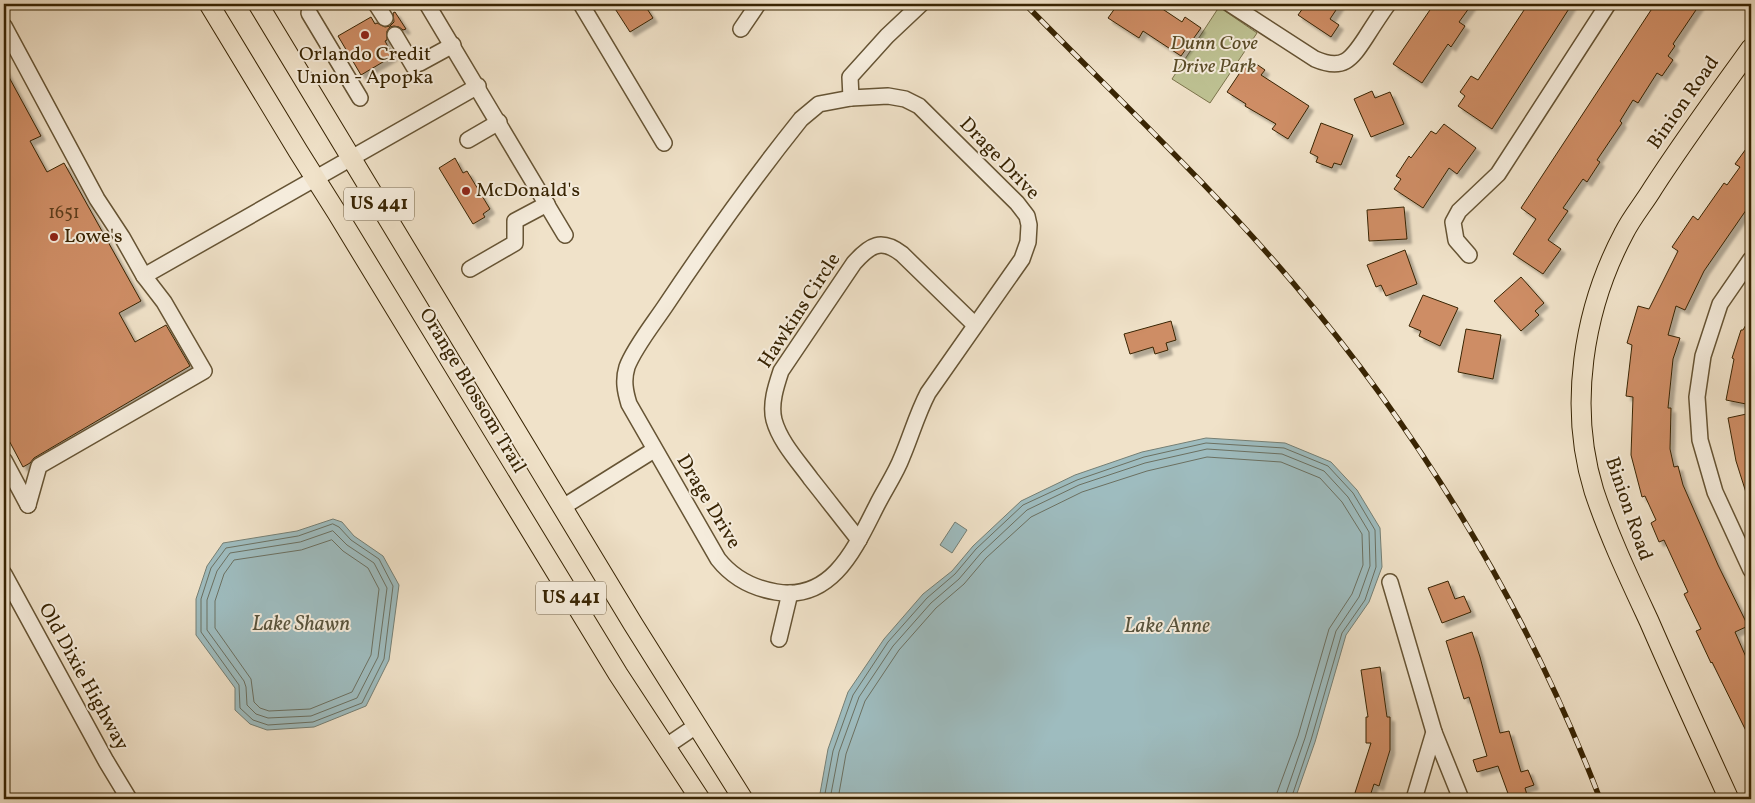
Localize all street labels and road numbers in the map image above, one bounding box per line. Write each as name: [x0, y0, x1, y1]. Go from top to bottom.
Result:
street label: Binion Road: [1642, 51, 1726, 155]
street label: Drage Drive: [952, 111, 1046, 207]
road number: US 441: [344, 188, 414, 220]
street label: Hawkins Circle: [752, 248, 848, 374]
street label: Orange Blossom Trail: [412, 303, 532, 479]
street label: Drage Drive: [669, 450, 747, 554]
street label: Binion Road: [1597, 453, 1659, 565]
road number: US 441: [536, 582, 606, 614]
street label: Old Dixie Highway: [31, 598, 135, 756]

